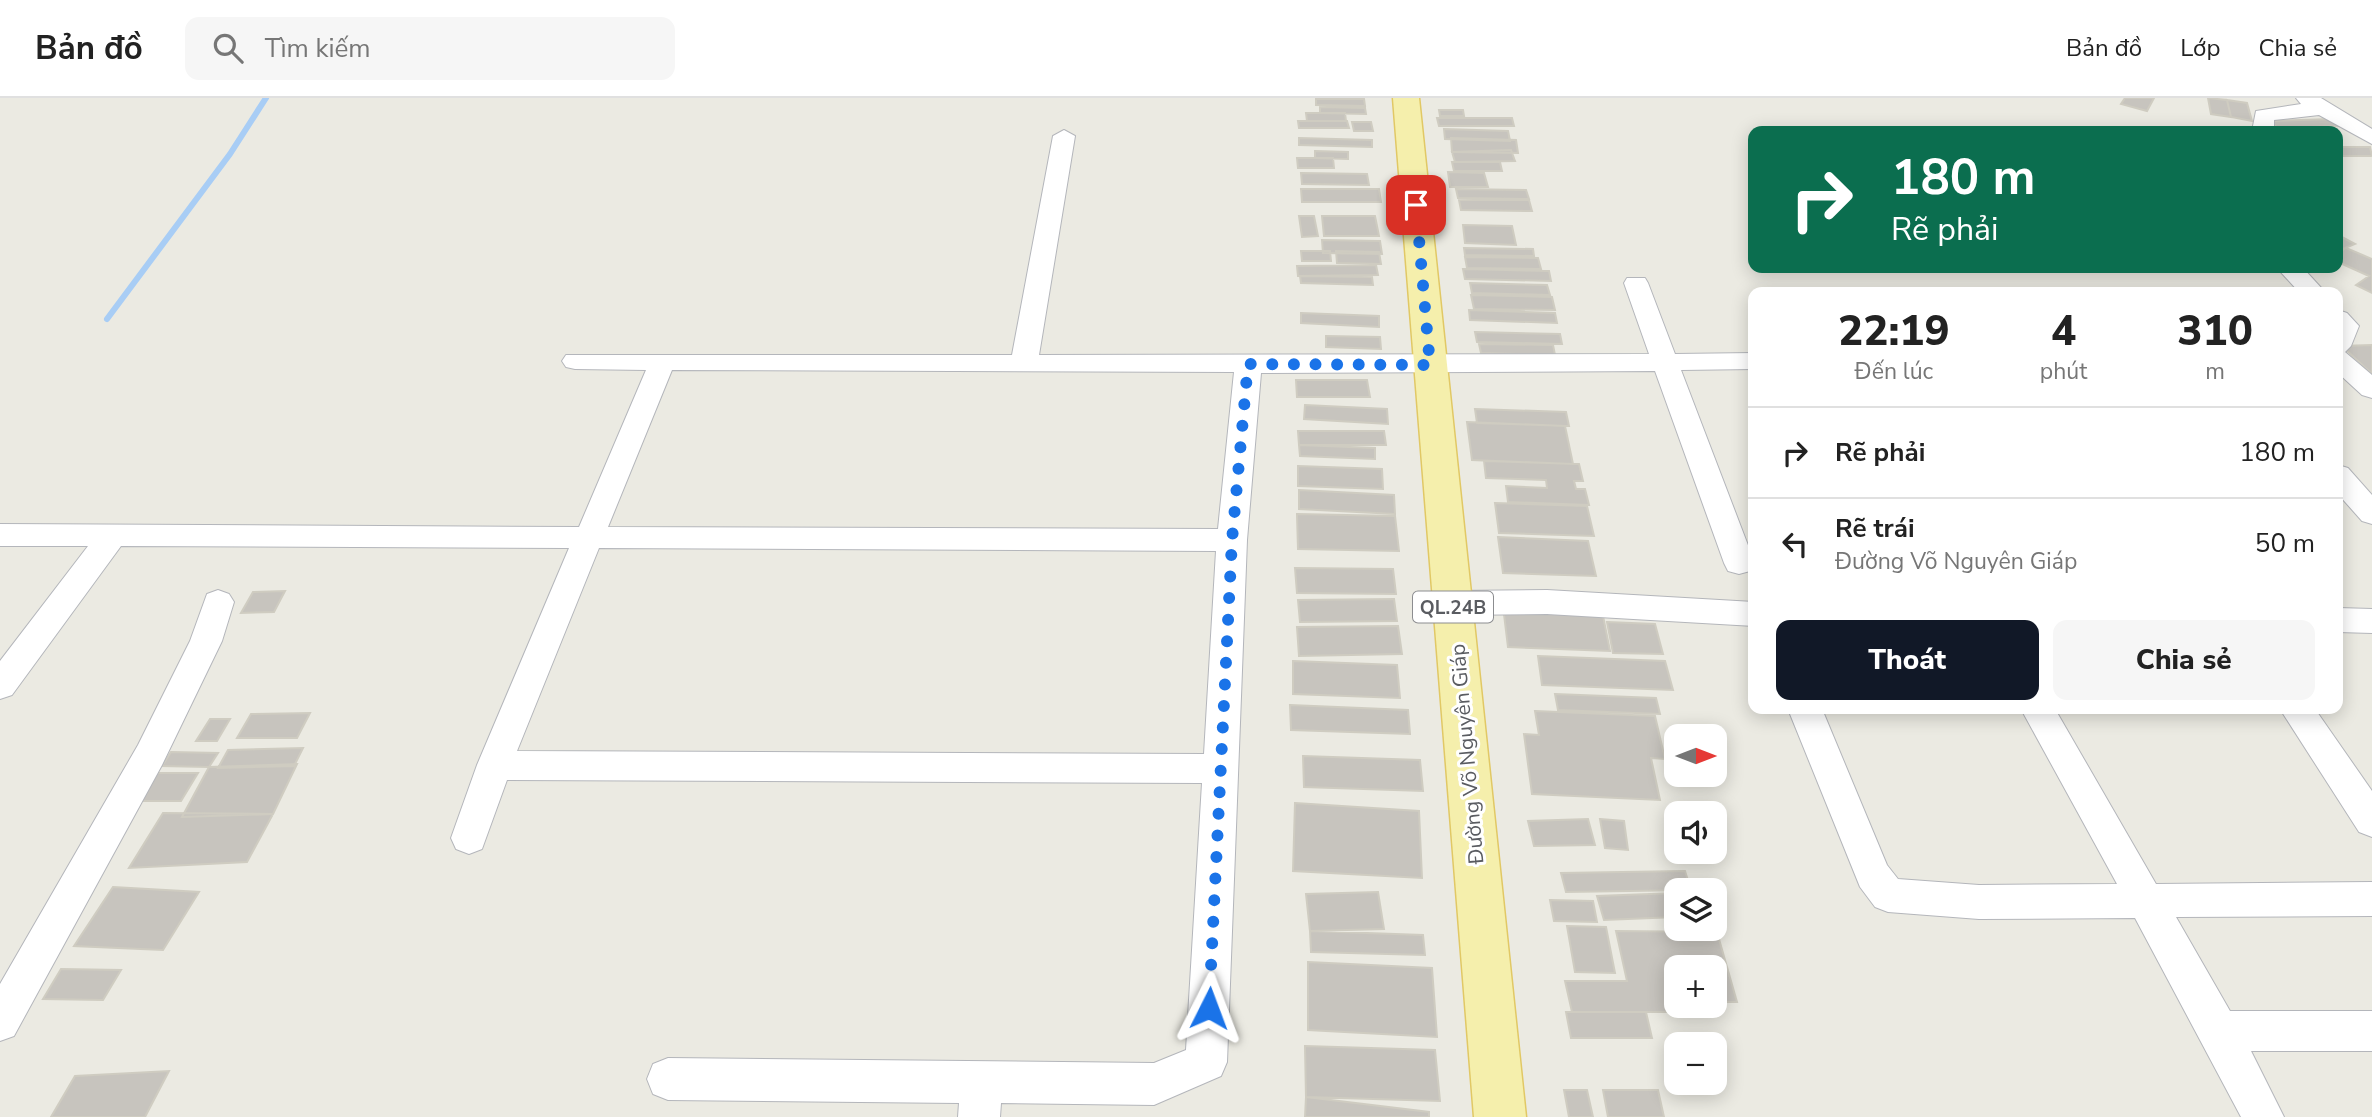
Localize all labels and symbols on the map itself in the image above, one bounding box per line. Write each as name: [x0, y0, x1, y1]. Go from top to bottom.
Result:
pin: [1386, 175, 1446, 235]
road number: QL.24B: [1413, 592, 1493, 622]
street label: Đường Võ Nguyên Giáp: [1443, 643, 1491, 866]
north arrow: [1664, 724, 1727, 788]
position arrow: [1172, 971, 1246, 1045]

